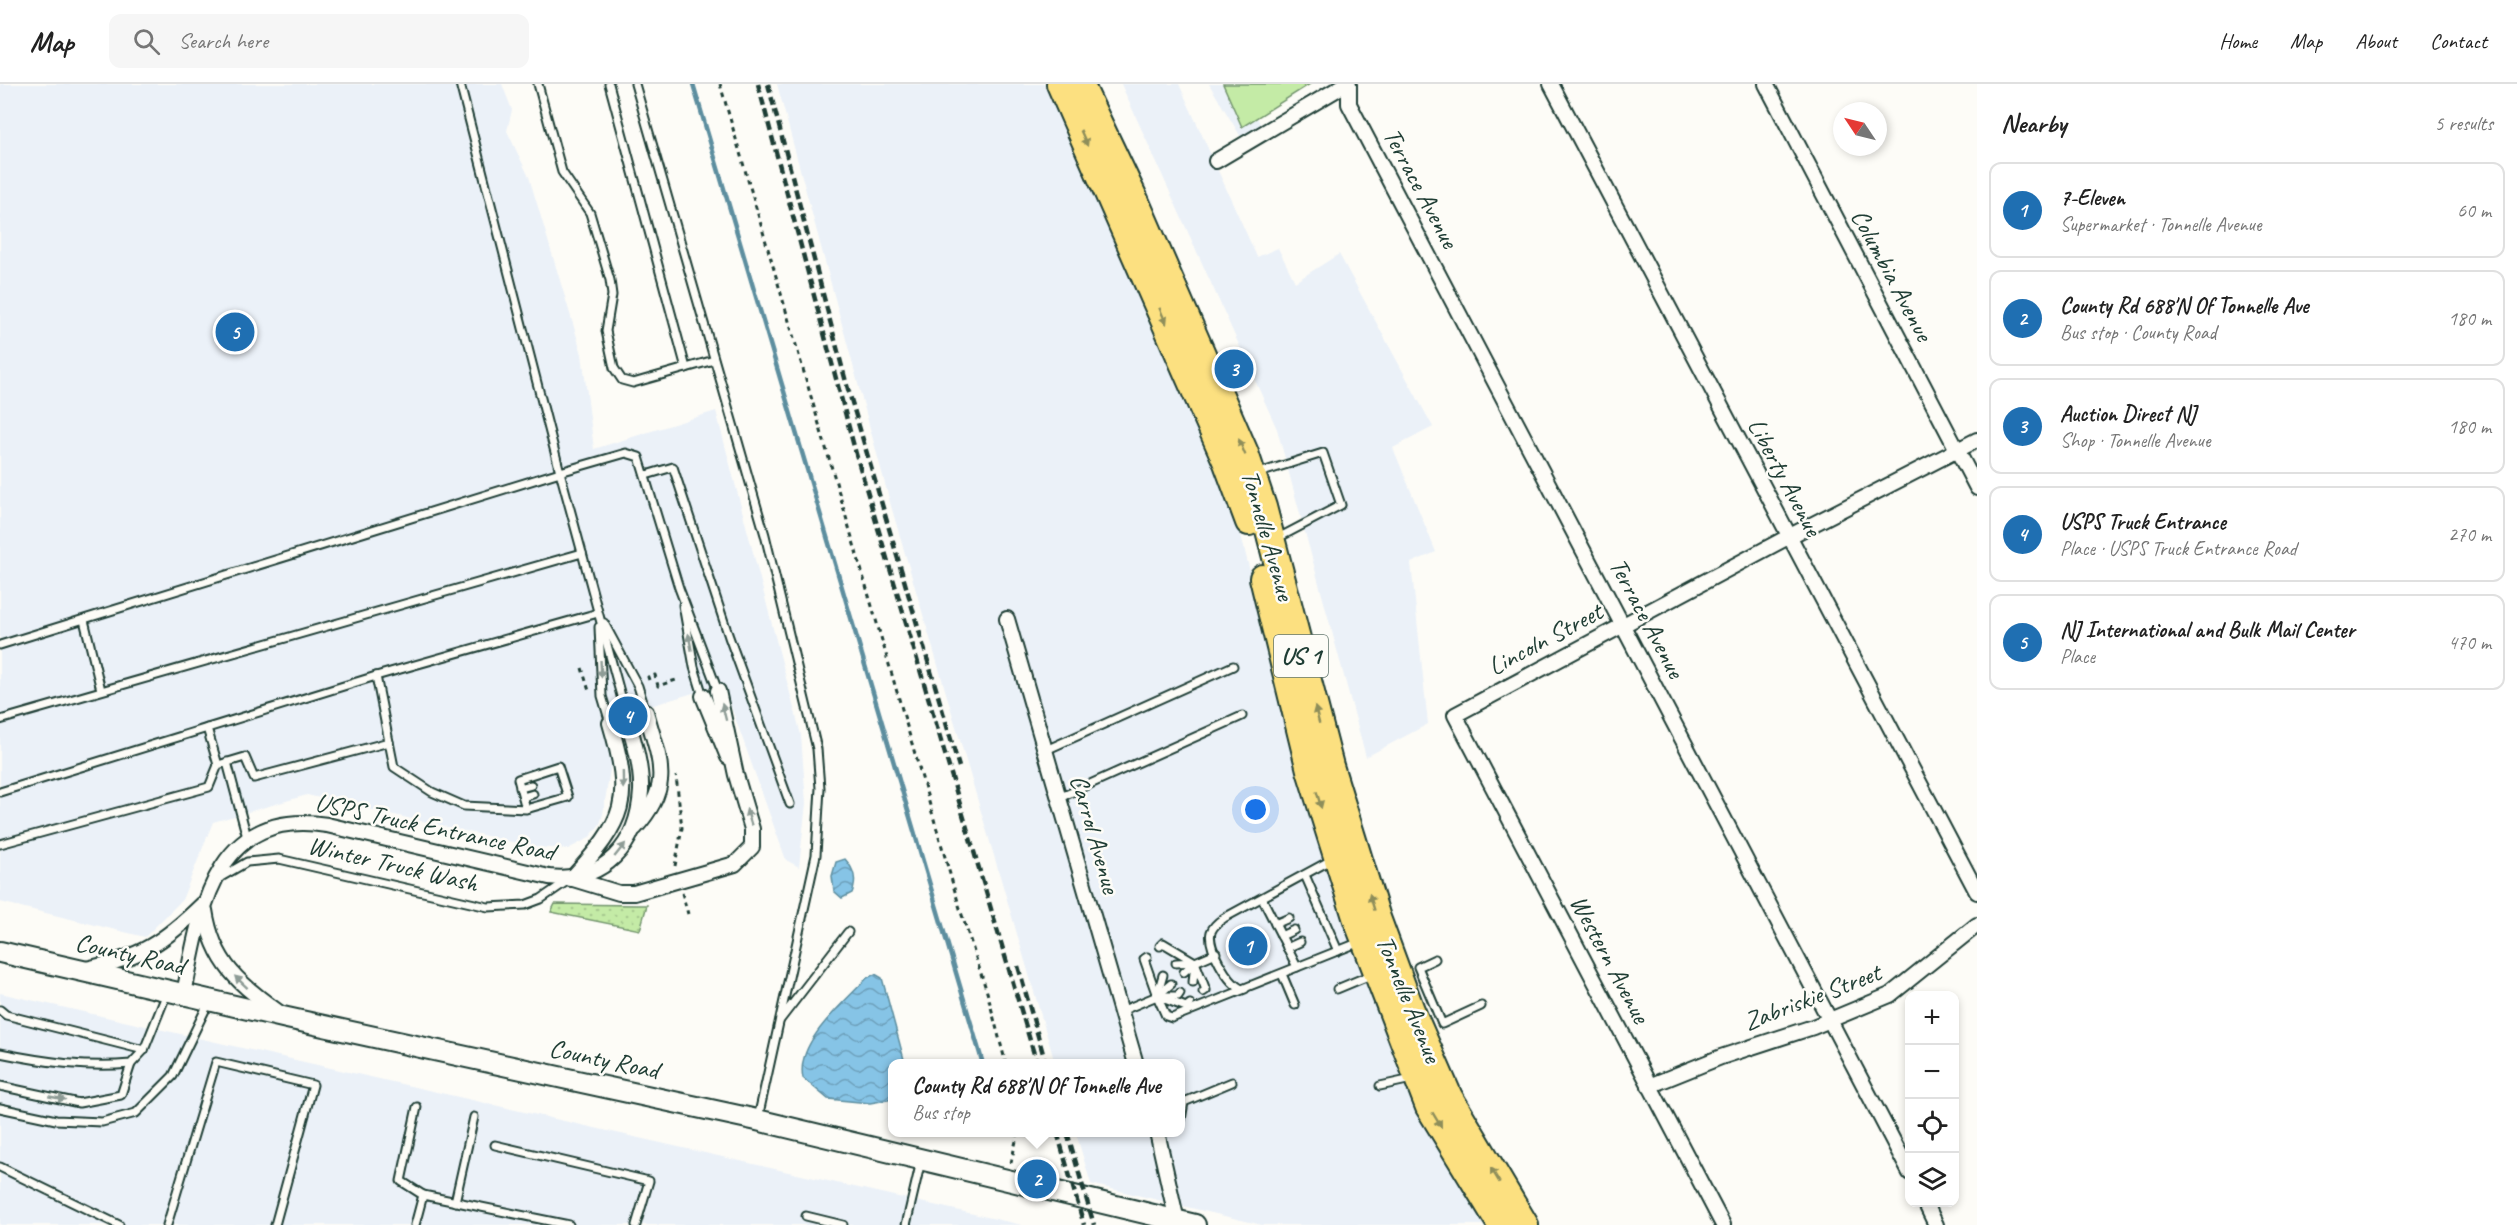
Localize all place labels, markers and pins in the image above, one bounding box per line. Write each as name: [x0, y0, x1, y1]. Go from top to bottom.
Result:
pin: 5: [216, 310, 254, 354]
pin: 3: [1214, 346, 1254, 392]
pin: 4: [608, 694, 648, 738]
pin: 1: [1228, 924, 1268, 968]
pin: 2: [1018, 1156, 1056, 1202]

